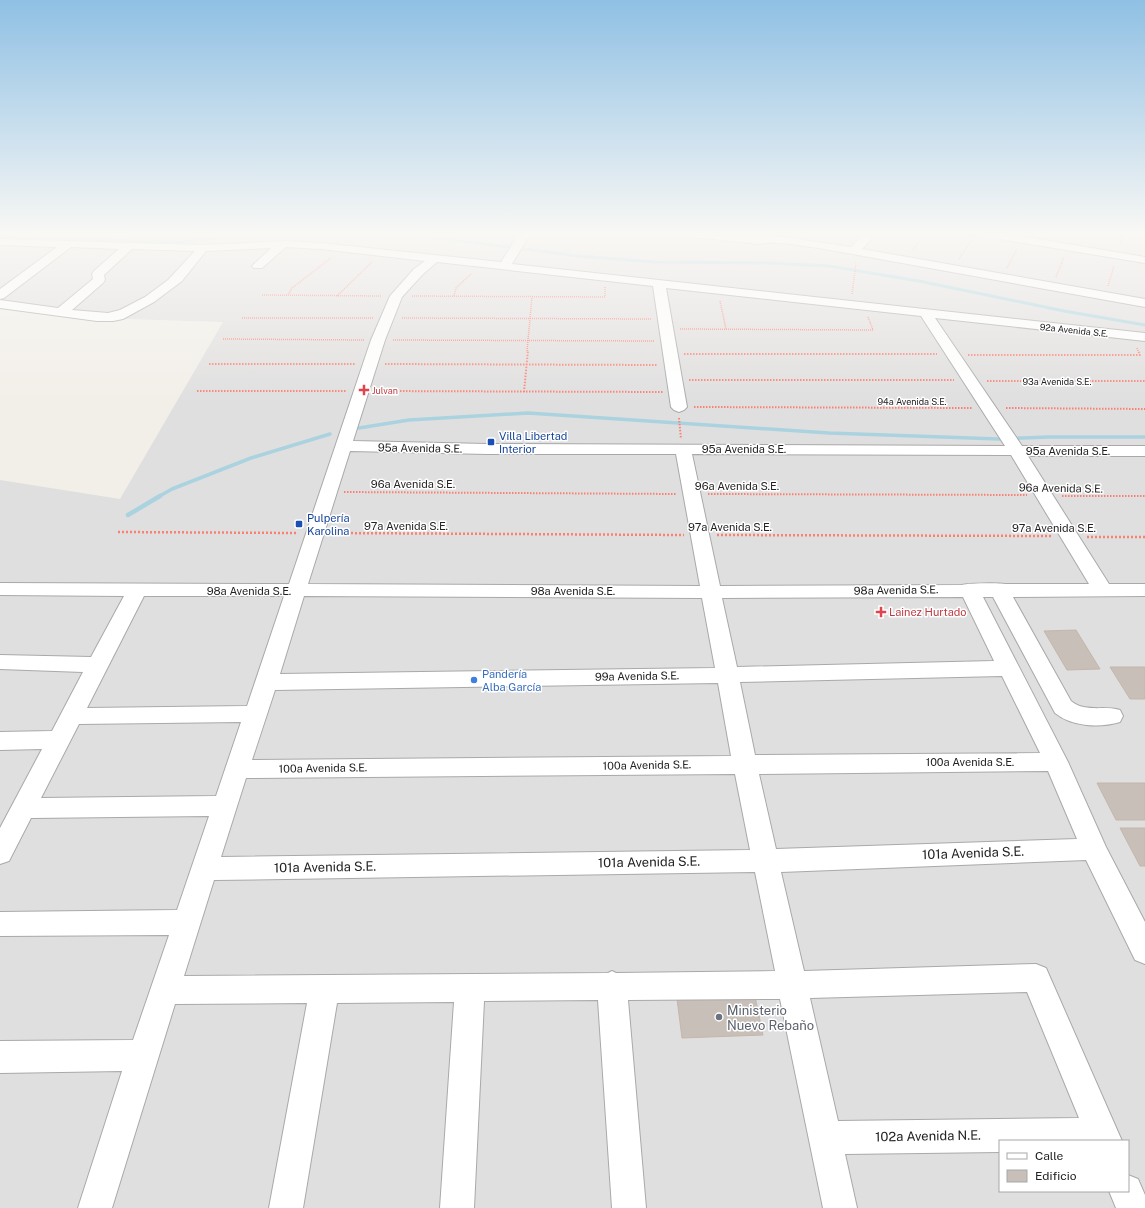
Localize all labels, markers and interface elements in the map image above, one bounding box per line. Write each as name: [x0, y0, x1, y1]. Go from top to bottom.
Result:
street label: 92a Avenida S.E.: [1039, 321, 1109, 339]
street label: 93a Avenida S.E.: [1022, 376, 1092, 387]
marker: Julvan: [359, 385, 369, 395]
place label: Julvan: [372, 385, 398, 396]
street label: 94a Avenida S.E.: [877, 396, 947, 407]
place label: Villa Libertad Interior: [499, 430, 567, 455]
marker: Villa Libertad Interior: [486, 437, 496, 447]
street label: 95a Avenida S.E.: [378, 441, 462, 455]
street label: 95a Avenida S.E.: [702, 443, 786, 455]
street label: 95a Avenida S.E.: [1026, 445, 1110, 457]
street label: 96a Avenida S.E.: [371, 478, 455, 490]
street label: 96a Avenida S.E.: [695, 480, 779, 492]
street label: 96a Avenida S.E.: [1019, 481, 1103, 495]
place label: Pulpería Karolina: [307, 512, 350, 537]
marker: Pulpería Karolina: [294, 519, 304, 529]
street label: 97a Avenida S.E.: [364, 520, 448, 532]
street label: 97a Avenida S.E.: [688, 521, 772, 533]
street label: 97a Avenida S.E.: [1012, 522, 1096, 534]
street label: 98a Avenida S.E.: [854, 583, 938, 597]
street label: 98a Avenida S.E.: [207, 585, 291, 597]
street label: 98a Avenida S.E.: [531, 585, 615, 597]
place label: Lainez Hurtado: [889, 606, 967, 618]
marker: Lainez Hurtado: [876, 607, 886, 617]
place label: Pandería Alba García: [482, 668, 541, 693]
street label: 99a Avenida S.E.: [595, 669, 679, 683]
marker: Pandería Alba García: [469, 675, 479, 685]
street label: 100a Avenida S.E.: [926, 756, 1014, 768]
street label: 100a Avenida S.E.: [603, 758, 691, 772]
street label: 100a Avenida S.E.: [279, 761, 367, 775]
street label: 101a Avenida S.E.: [922, 844, 1024, 862]
street label: 101a Avenida S.E.: [598, 854, 700, 870]
street label: 101a Avenida S.E.: [274, 859, 376, 875]
place label: Ministerio Nuevo Rebaño: [727, 1003, 814, 1033]
marker: Ministerio Nuevo Rebaño: [714, 1012, 724, 1022]
street label: 102a Avenida N.E.: [875, 1128, 981, 1144]
legend: [999, 1140, 1129, 1192]
text: Calle: [1035, 1149, 1064, 1163]
text: Edificio: [1035, 1169, 1077, 1183]

